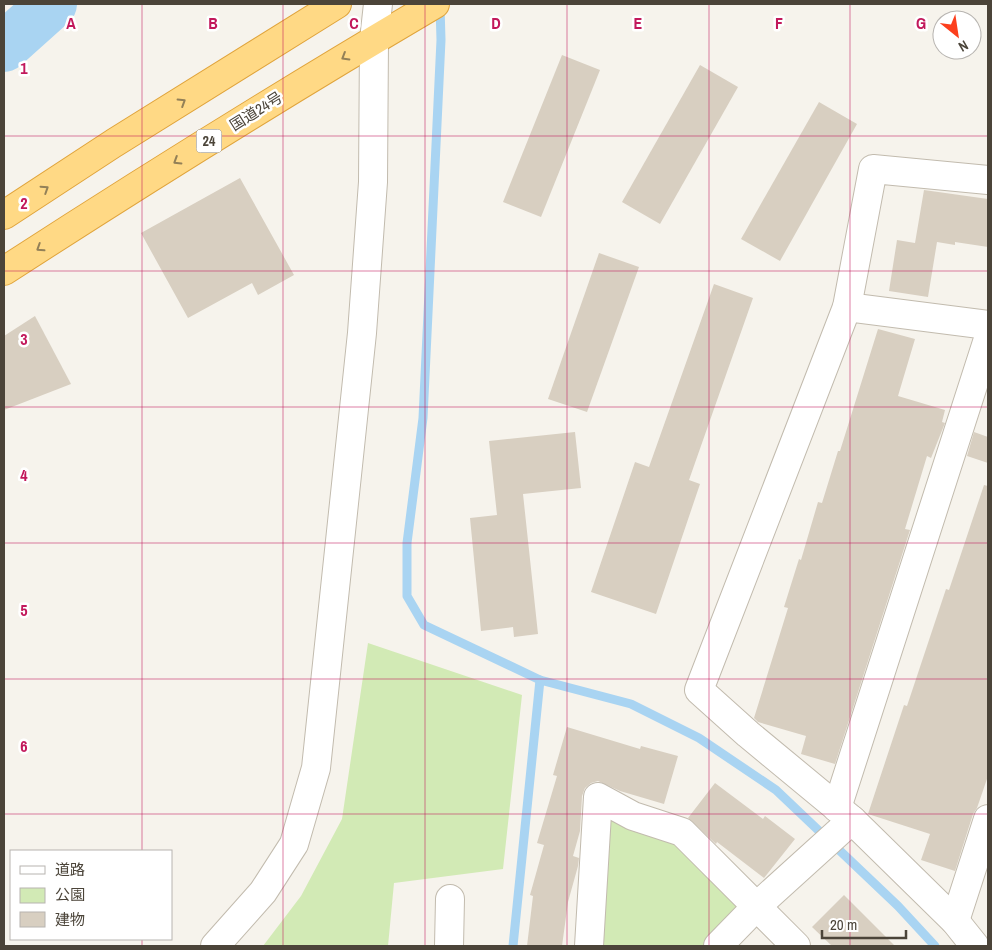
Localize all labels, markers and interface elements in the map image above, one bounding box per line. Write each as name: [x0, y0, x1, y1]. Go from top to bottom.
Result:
north arrow: [932, 10, 982, 60]
text: A: [66, 12, 76, 34]
text: B: [208, 12, 218, 34]
text: C: [349, 12, 359, 34]
text: D: [491, 12, 501, 34]
text: E: [634, 12, 643, 34]
text: F: [775, 12, 783, 34]
text: G: [916, 12, 926, 34]
text: N: [955, 36, 972, 56]
one-way arrow: [342, 51, 351, 61]
text: 1: [20, 57, 28, 79]
street label: 国道24号: [226, 87, 286, 135]
one-way arrow: [176, 98, 185, 108]
road number: 24: [196, 130, 222, 152]
one-way arrow: [173, 154, 182, 164]
one-way arrow: [39, 185, 48, 195]
text: 2: [20, 192, 28, 214]
one-way arrow: [36, 241, 45, 251]
text: 3: [20, 328, 28, 350]
text: 4: [20, 464, 28, 486]
text: 5: [20, 599, 28, 621]
text: 6: [20, 735, 28, 757]
legend: [10, 850, 172, 940]
text: 道路: [55, 859, 85, 880]
text: 公園: [55, 884, 85, 905]
scale bar: [822, 908, 906, 940]
text: 建物: [55, 909, 85, 930]
text: 20 m: [830, 914, 857, 935]

